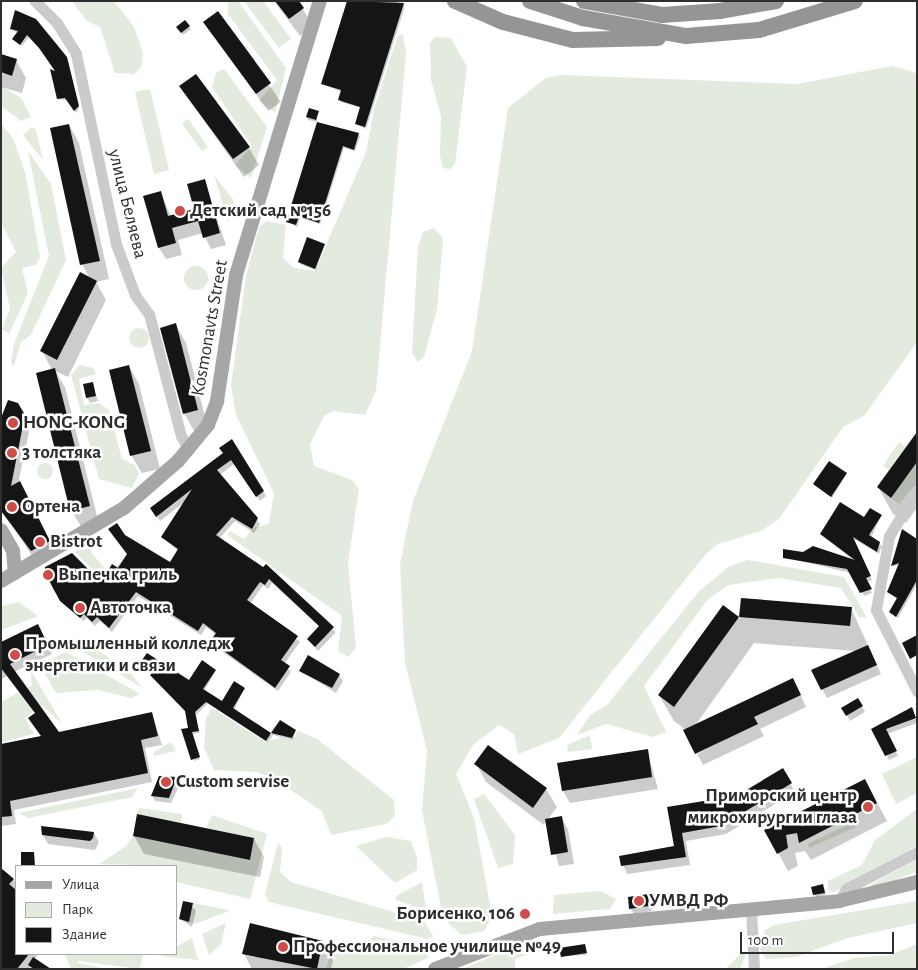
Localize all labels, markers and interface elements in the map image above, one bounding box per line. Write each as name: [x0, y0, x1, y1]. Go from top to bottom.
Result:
street label: улица Беляева: [102, 147, 152, 261]
place label: Детский сад №156: [190, 200, 331, 222]
marker: Детский сад №156: [174, 205, 186, 217]
street label: Kosmonavts Street: [187, 258, 233, 398]
place label: HONG-KONG: [23, 412, 125, 434]
marker: HONG-KONG: [7, 417, 19, 429]
place label: 3 толстяка: [22, 442, 101, 464]
marker: 3 толстяка: [6, 447, 18, 459]
place label: Ортена: [22, 496, 80, 518]
marker: Ортена: [6, 501, 18, 513]
place label: Bistrot: [50, 531, 102, 553]
marker: Bistrot: [34, 536, 46, 548]
place label: Выпечка гриль: [58, 564, 177, 586]
marker: Выпечка гриль: [42, 569, 54, 581]
place label: Автоточка: [90, 597, 171, 619]
marker: Автоточка: [74, 602, 86, 614]
place label: Промышленный колледж энергетики и связи: [25, 633, 231, 677]
marker: Промышленный колледж энергетики и связи: [9, 649, 21, 661]
place label: Custom servise: [176, 771, 289, 793]
marker: Custom servise: [160, 776, 172, 788]
place label: Приморский центр микрохирургии глаза: [687, 785, 857, 829]
marker: Приморский центр микрохирургии глаза: [861, 800, 875, 814]
legend: [15, 865, 178, 955]
text: Улица: [62, 877, 99, 892]
place label: УМВД РФ: [649, 890, 729, 912]
marker: УМВД РФ: [633, 895, 645, 907]
text: Парк: [62, 902, 93, 917]
place label: Борисенко, 106: [396, 903, 515, 925]
marker: Борисенко, 106: [519, 908, 531, 920]
scale bar: [743, 922, 897, 954]
text: Здание: [62, 927, 107, 942]
text: 100 m: [748, 933, 783, 948]
place label: Профессиональное училище №49: [293, 936, 561, 958]
marker: Профессиональное училище №49: [277, 941, 289, 953]

